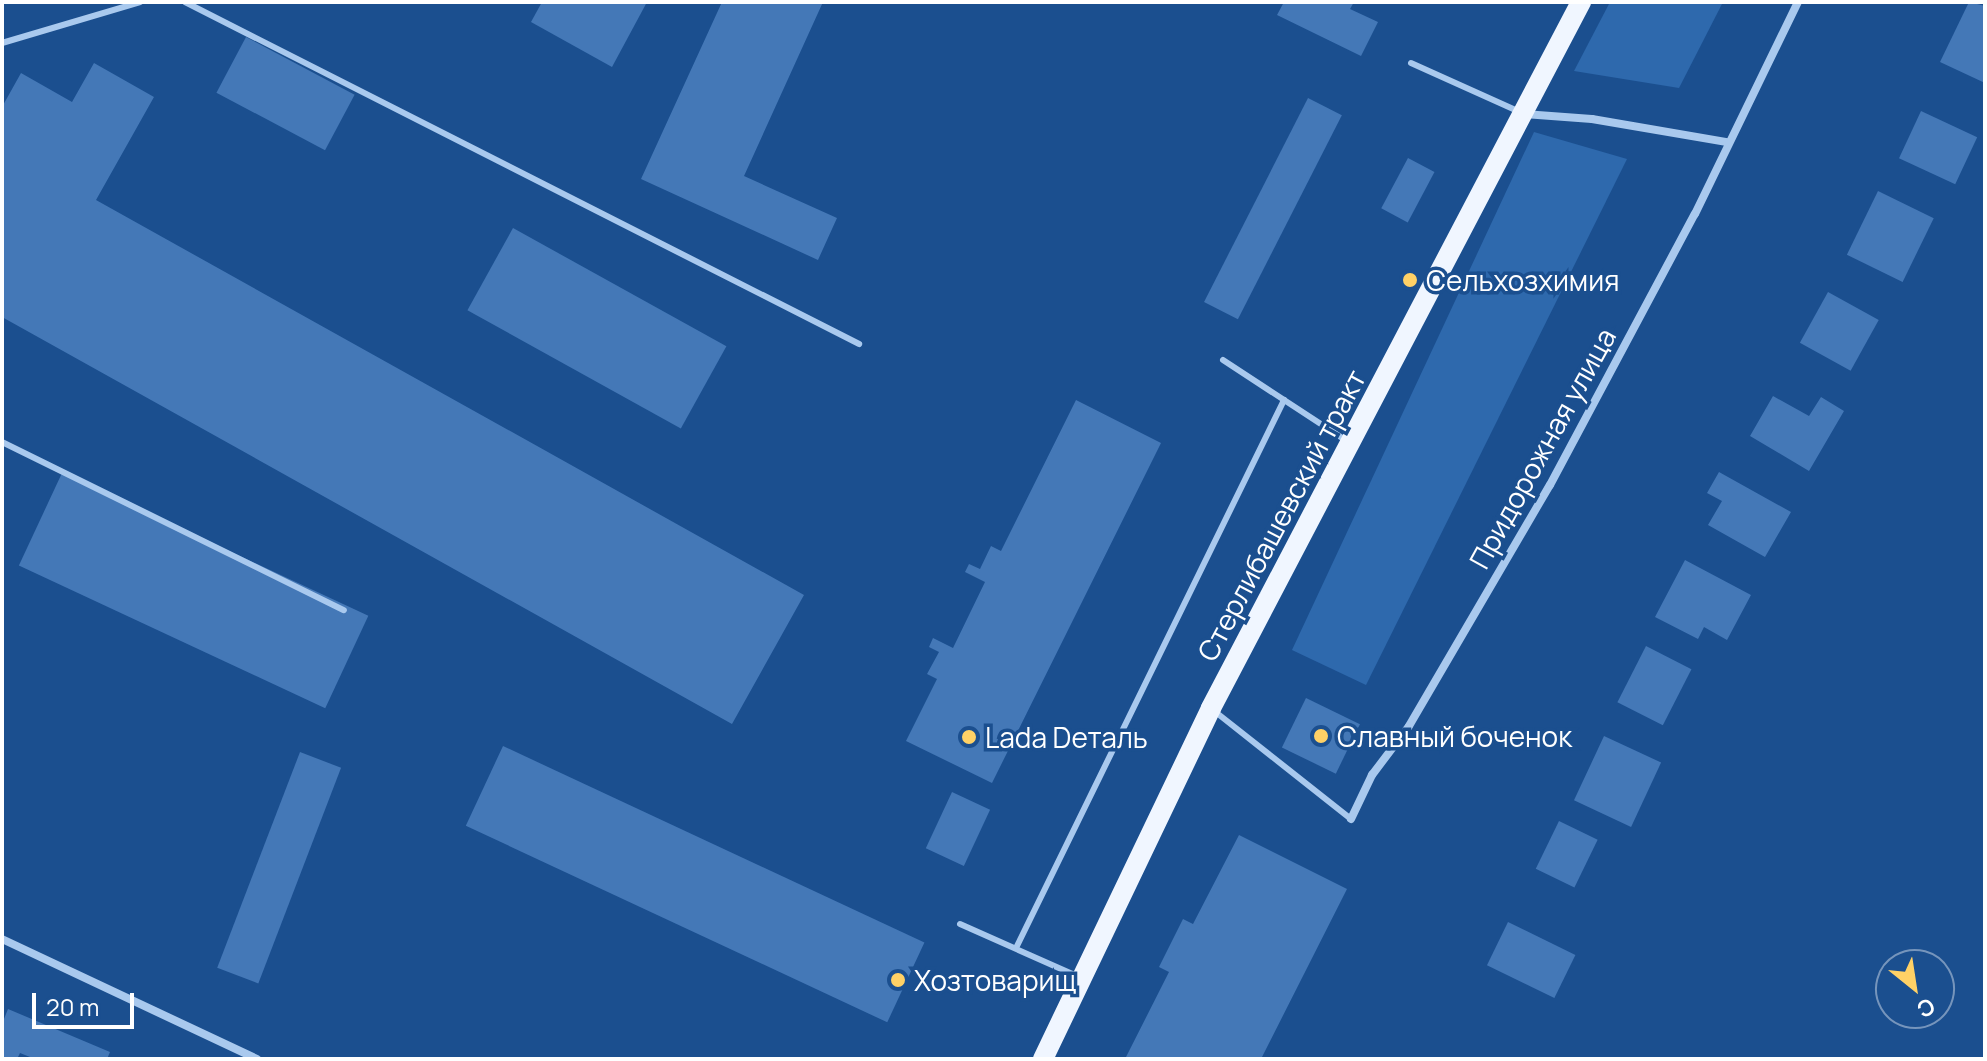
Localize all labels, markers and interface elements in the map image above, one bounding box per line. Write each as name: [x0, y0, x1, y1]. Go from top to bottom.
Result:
place label: Сельхозхимия: [1426, 263, 1620, 297]
marker: Сельхозхимия: [1401, 271, 1419, 289]
street label: Придорожная улица: [1462, 322, 1622, 574]
street label: Стерлибашевский тракт: [1190, 364, 1372, 666]
place label: Славный боченок: [1337, 719, 1572, 753]
place label: Lada Dеталь: [985, 720, 1148, 754]
marker: Славный боченок: [1312, 727, 1330, 745]
marker: Lada Dеталь: [960, 728, 978, 746]
north arrow: [1875, 949, 1955, 1029]
place label: Хозтоварищ: [914, 963, 1076, 997]
marker: Хозтоварищ: [889, 971, 907, 989]
scale bar: [36, 977, 138, 1027]
text: 20 m: [46, 990, 99, 1023]
text: С: [1911, 991, 1941, 1025]

